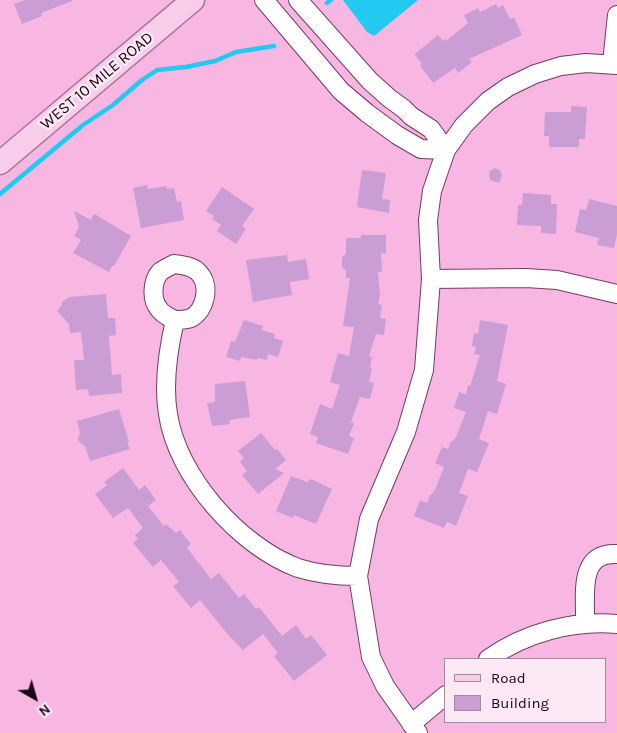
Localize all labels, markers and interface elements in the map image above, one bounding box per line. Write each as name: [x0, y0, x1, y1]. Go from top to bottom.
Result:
street label: WEST 10 MILE ROAD: [37, 28, 157, 134]
legend: [444, 658, 607, 723]
text: Road: [491, 669, 526, 687]
north arrow: [10, 673, 60, 723]
text: Building: [491, 694, 549, 712]
text: N: [35, 700, 54, 720]

